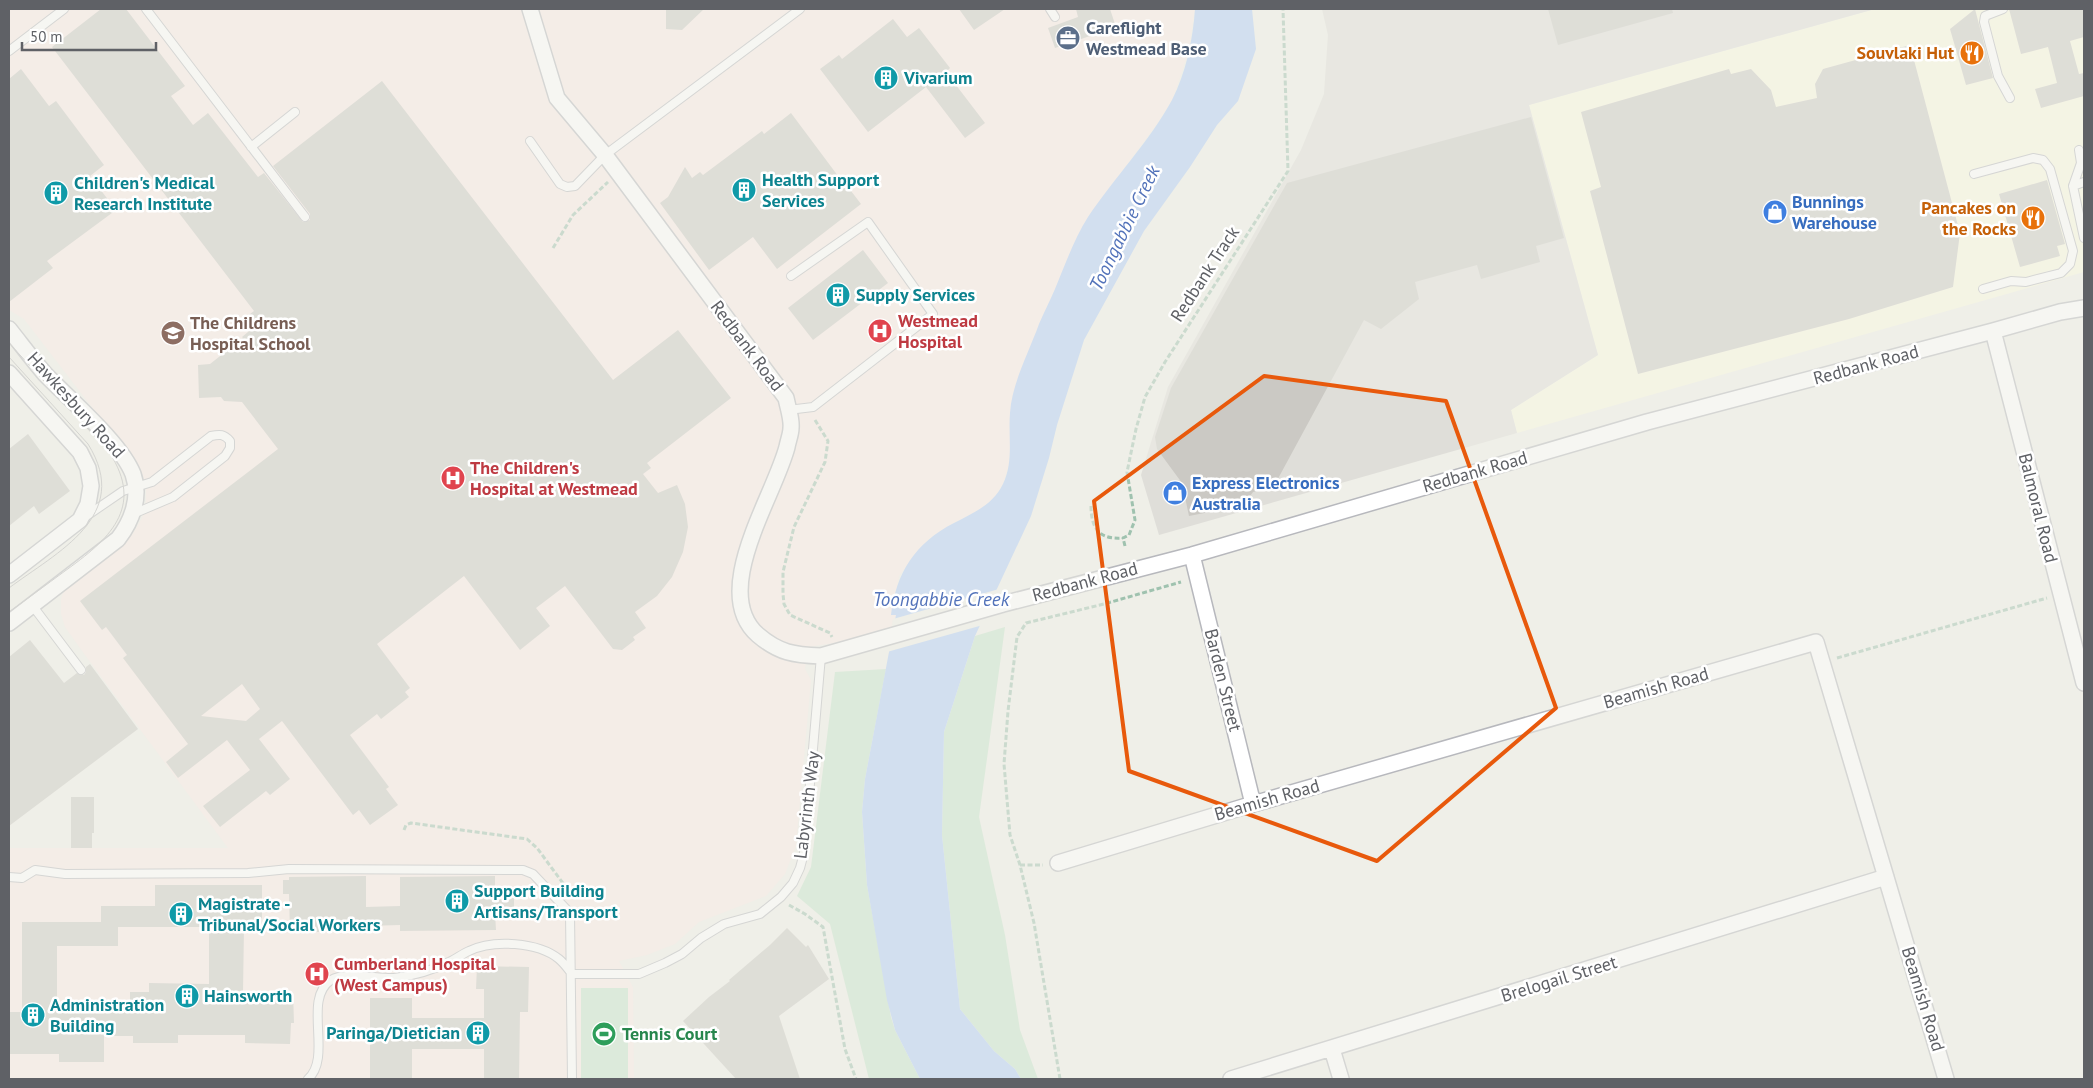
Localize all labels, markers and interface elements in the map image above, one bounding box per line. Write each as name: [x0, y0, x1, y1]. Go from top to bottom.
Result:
place label: Careflight Westmead Base: [1086, 16, 1207, 60]
scale bar: [22, 20, 156, 52]
office icon: Careflight Westmead Base: [1055, 25, 1081, 51]
text: 50 m: [30, 27, 63, 46]
restaurant icon: Souvlaki Hut: [1959, 40, 1985, 66]
place label: Souvlaki Hut: [1856, 41, 1955, 64]
building icon: Vivarium: [873, 65, 899, 91]
place label: Vivarium: [903, 66, 973, 89]
water label: Toongabbie Creek: [1083, 160, 1165, 295]
place label: Health Support Services: [762, 168, 880, 212]
place label: Children's Medical Research Institute: [74, 171, 215, 215]
building icon: Health Support Services: [731, 177, 757, 203]
building icon: Children's Medical Research Institute: [43, 180, 69, 206]
place label: Bunnings Warehouse: [1792, 190, 1877, 234]
place label: Pancakes on the Rocks: [1921, 196, 2016, 240]
shop icon: Bunnings Warehouse: [1762, 199, 1788, 225]
restaurant icon: Pancakes on the Rocks: [2020, 205, 2046, 231]
street label: Redbank Track: [1165, 221, 1244, 326]
building icon: Supply Services: [825, 282, 851, 308]
place label: Supply Services: [856, 283, 976, 306]
street label: Redbank Road: [706, 296, 789, 396]
place label: Westmead Hospital: [898, 309, 978, 353]
place label: The Childrens Hospital School: [190, 311, 311, 355]
hospital icon: Westmead Hospital: [867, 318, 893, 344]
school or university icon: The Childrens Hospital School: [160, 320, 186, 346]
street label: Redbank Road: [1811, 339, 1921, 390]
street label: Hawkesbury Road: [22, 347, 130, 463]
street label: Redbank Road: [1420, 446, 1530, 497]
street label: Balmoral Road: [2014, 451, 2063, 565]
place label: The Children's Hospital at Westmead: [470, 456, 638, 500]
hospital icon: The Children's Hospital at Westmead: [440, 465, 466, 491]
place label: Express Electronics Australia: [1192, 471, 1340, 515]
shop icon: Express Electronics Australia: [1162, 480, 1188, 506]
street label: Redbank Road: [1030, 556, 1140, 607]
water label: Toongabbie Creek: [873, 587, 1011, 611]
street label: Barden Street: [1200, 626, 1247, 734]
street label: Beamish Road: [1601, 662, 1711, 714]
street label: Labyrinth Way: [788, 749, 825, 860]
street label: Beamish Road: [1212, 774, 1322, 826]
place label: Support Building Artisans/Transport: [474, 879, 618, 923]
building icon: Support Building Artisans/Transport: [444, 888, 470, 914]
place label: Magistrate - Tribunal/Social Workers: [198, 892, 381, 936]
building icon: Magistrate - Tribunal/Social Workers: [168, 901, 194, 927]
street label: Beamish Road: [1897, 944, 1950, 1054]
street label: Brelogail Street: [1498, 950, 1620, 1007]
place label: Cumberland Hospital (West Campus): [334, 952, 496, 996]
hospital icon: Cumberland Hospital (West Campus): [304, 961, 330, 987]
building icon: Hainsworth: [174, 983, 200, 1009]
place label: Hainsworth: [204, 984, 292, 1007]
place label: Administration Building: [50, 993, 164, 1037]
building icon: Administration Building: [20, 1002, 46, 1028]
building icon: Paringa/Dietician: [465, 1020, 491, 1046]
place label: Paringa/Dietician: [326, 1021, 460, 1044]
sports icon: Tennis Court: [591, 1021, 617, 1047]
place label: Tennis Court: [622, 1022, 718, 1045]

